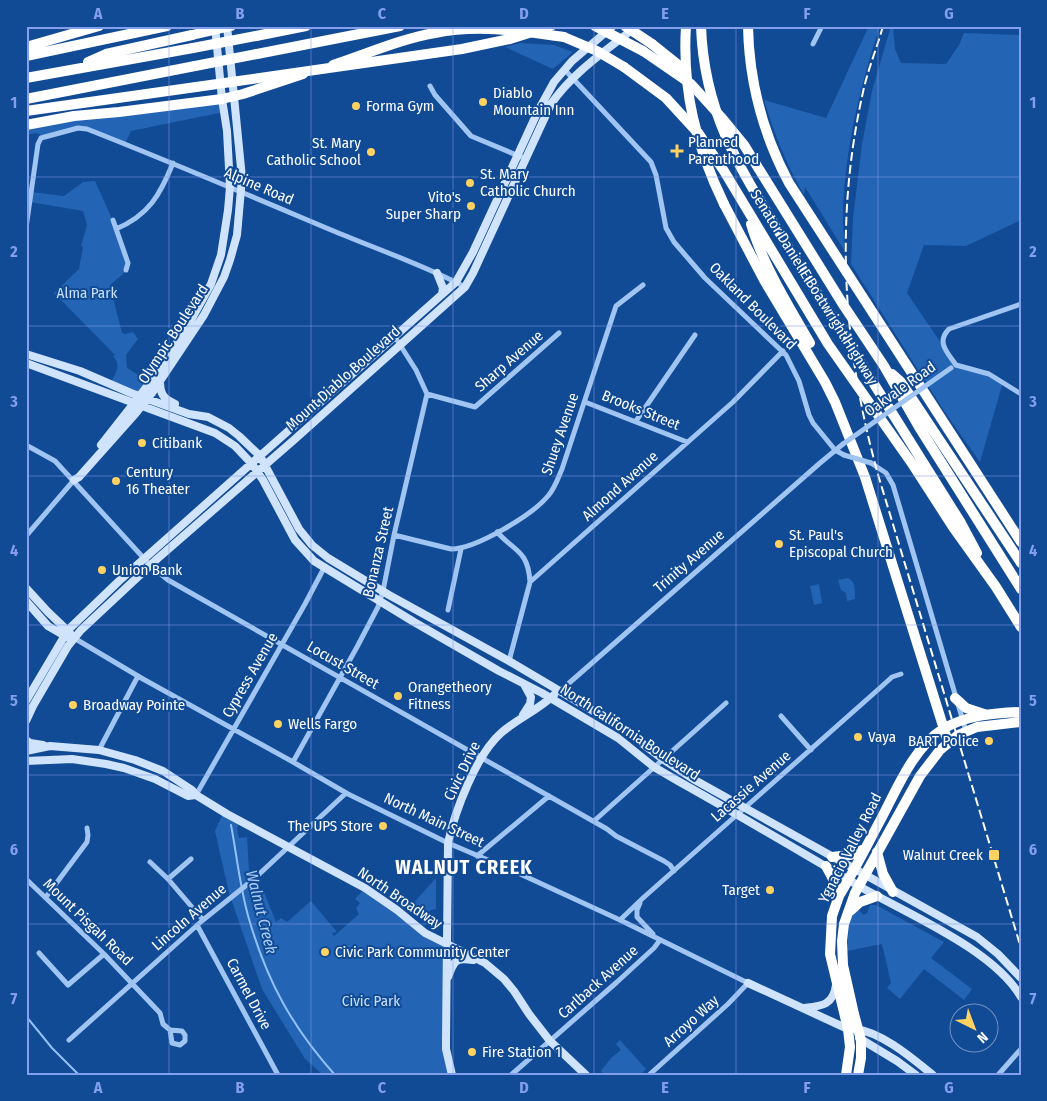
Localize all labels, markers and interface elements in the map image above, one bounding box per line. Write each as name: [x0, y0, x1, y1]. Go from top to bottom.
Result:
text: A: [93, 4, 103, 23]
text: B: [236, 4, 245, 23]
text: C: [378, 4, 387, 23]
text: D: [519, 4, 529, 23]
text: E: [661, 4, 669, 23]
text: F: [803, 4, 811, 23]
text: G: [944, 4, 954, 23]
place label: Diablo Mountain Inn: [493, 84, 574, 119]
text: 1: [11, 93, 17, 112]
text: 1: [1030, 93, 1036, 112]
marker: Diablo Mountain Inn: [477, 96, 489, 108]
place label: Forma Gym: [366, 97, 434, 115]
marker: Forma Gym: [350, 100, 362, 112]
place label: Planned Parenthood: [688, 133, 759, 168]
place label: St. Mary Catholic School: [266, 134, 361, 169]
marker: Planned Parenthood: [670, 144, 684, 158]
marker: St. Mary Catholic School: [365, 146, 377, 158]
street label: Alpine Road: [222, 163, 296, 209]
place label: St. Mary Catholic Church: [480, 165, 576, 200]
marker: St. Mary Catholic Church: [464, 177, 476, 189]
street label: Senator Daniel E Boatwright Highway: [746, 186, 882, 388]
place label: Vito's Super Sharp: [386, 188, 461, 223]
marker: Vito's Super Sharp: [465, 200, 477, 212]
text: 2: [9, 242, 18, 261]
text: 2: [1028, 242, 1037, 261]
street label: Oakland Boulevard: [706, 259, 800, 353]
street label: Olympic Boulevard: [134, 281, 212, 387]
park label: Alma Park: [57, 284, 117, 302]
street label: Mount Diablo Boulevard: [282, 322, 404, 434]
street label: Sharp Avenue: [471, 326, 547, 396]
street label: Oakvale Road: [861, 358, 939, 420]
street label: Brooks Street: [599, 386, 683, 434]
street label: Shuey Avenue: [538, 390, 582, 478]
text: 3: [9, 392, 18, 411]
text: 3: [1028, 392, 1037, 411]
place label: Citibank: [152, 434, 202, 452]
marker: Citibank: [136, 437, 148, 449]
street label: Almond Avenue: [578, 447, 662, 525]
place label: Century 16 Theater: [126, 463, 190, 498]
marker: Century 16 Theater: [110, 475, 122, 487]
street label: Bonanza Street: [359, 505, 397, 599]
street label: Trinity Avenue: [650, 526, 728, 596]
place label: St. Paul's Episcopal Church: [789, 526, 893, 561]
marker: St. Paul's Episcopal Church: [773, 538, 785, 550]
text: 4: [10, 541, 18, 560]
text: 4: [1029, 541, 1037, 560]
place label: Union Bank: [112, 561, 182, 579]
marker: Union Bank: [96, 564, 108, 576]
street label: Cypress Avenue: [218, 629, 282, 721]
street label: Locust Street: [304, 637, 382, 693]
place label: Orangetheory Fitness: [408, 678, 492, 713]
street label: North California Boulevard: [557, 680, 703, 784]
marker: Orangetheory Fitness: [392, 690, 404, 702]
text: 5: [10, 691, 18, 710]
text: 5: [1029, 691, 1037, 710]
place label: Broadway Pointe: [83, 696, 185, 714]
marker: Broadway Pointe: [67, 699, 79, 711]
place label: Wells Fargo: [288, 715, 357, 733]
marker: Wells Fargo: [272, 718, 284, 730]
place label: Vaya: [868, 728, 896, 746]
marker: Vaya: [852, 731, 864, 743]
place label: BART Police: [908, 732, 979, 750]
marker: BART Police: [983, 735, 995, 747]
street label: Civic Drive: [440, 738, 484, 804]
street label: Lacassie Avenue: [707, 746, 795, 826]
street label: North Main Street: [381, 789, 487, 851]
street label: Ygnacio Valley Road: [814, 790, 886, 906]
place label: The UPS Store: [288, 817, 373, 835]
marker: The UPS Store: [377, 820, 389, 832]
text: 6: [10, 840, 18, 859]
text: 6: [1029, 840, 1037, 859]
place label: Walnut Creek: [903, 846, 983, 864]
marker: Walnut Creek: [987, 848, 1001, 862]
district label: WALNUT CREEK: [395, 855, 533, 879]
street label: North Broadway: [354, 863, 446, 933]
water label: Walnut Creek: [242, 868, 281, 956]
street label: Mount Pisgah Road: [40, 875, 136, 969]
street label: Lincoln Avenue: [148, 880, 230, 954]
place label: Target: [722, 881, 760, 899]
marker: Target: [764, 884, 776, 896]
street label: Carlback Avenue: [554, 941, 642, 1023]
place label: Civic Park Community Center: [335, 943, 511, 961]
marker: Civic Park Community Center: [319, 946, 331, 958]
street label: Carmel Drive: [223, 955, 275, 1033]
text: 7: [11, 989, 18, 1008]
text: 7: [1030, 989, 1037, 1008]
street label: Arroyo Way: [660, 991, 723, 1051]
park label: Civic Park: [342, 992, 400, 1010]
north arrow: [950, 1004, 1000, 1054]
text: N: [974, 1028, 991, 1046]
place label: Fire Station 1: [482, 1043, 561, 1061]
marker: Fire Station 1: [466, 1046, 478, 1058]
text: A: [93, 1078, 103, 1097]
text: B: [236, 1078, 245, 1097]
text: C: [378, 1078, 387, 1097]
text: D: [519, 1078, 529, 1097]
text: E: [661, 1078, 669, 1097]
text: F: [803, 1078, 811, 1097]
text: G: [944, 1078, 954, 1097]

